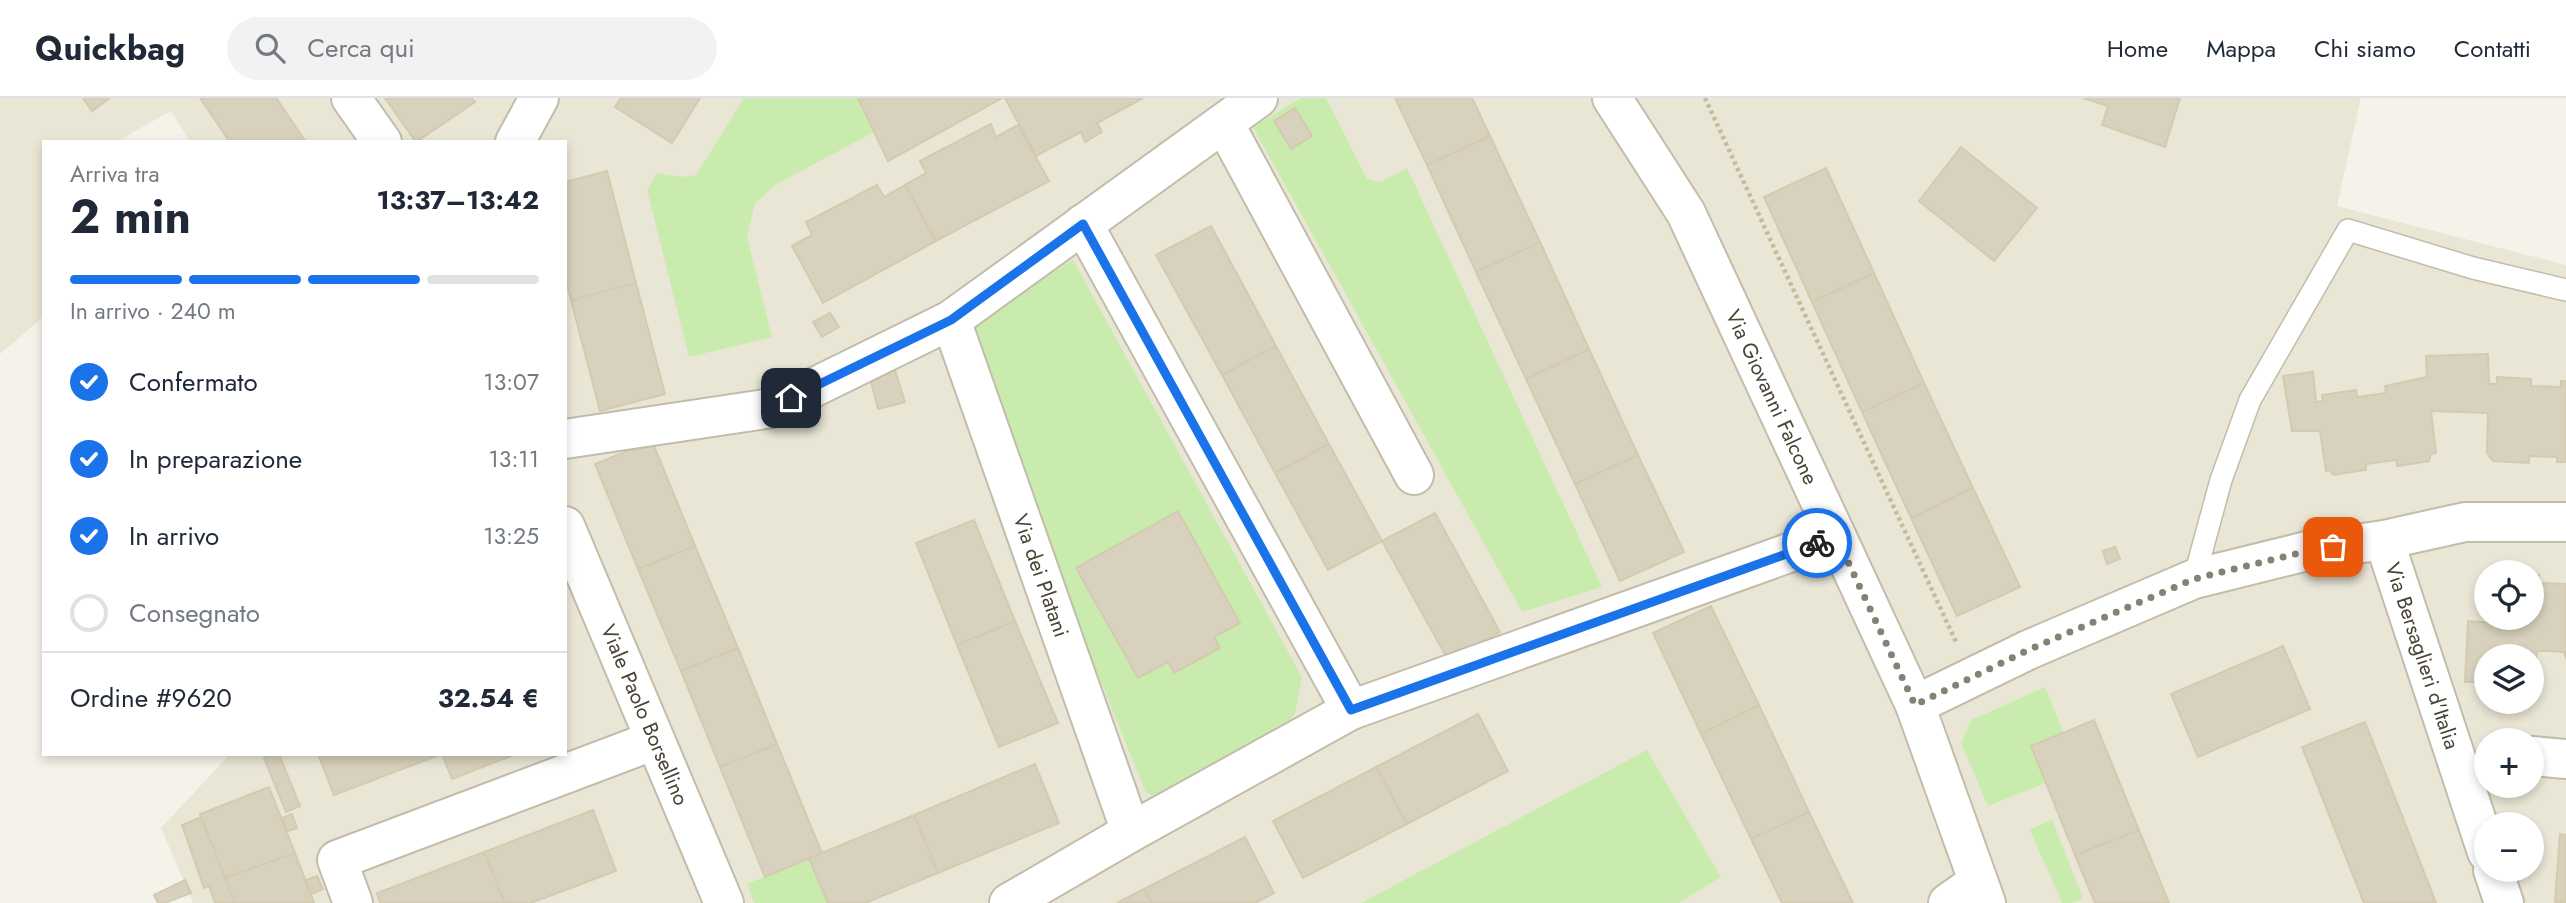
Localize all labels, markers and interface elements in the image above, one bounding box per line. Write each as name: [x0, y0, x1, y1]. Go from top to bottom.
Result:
search box: [227, 17, 717, 80]
text: Quickbag: [35, 25, 185, 72]
icon: search: [251, 29, 289, 67]
text: Cerca qui: [307, 29, 415, 67]
text: Home: [2107, 31, 2168, 66]
text: Mappa: [2206, 31, 2276, 66]
text: Chi siamo: [2314, 31, 2416, 66]
text: Contatti: [2454, 31, 2531, 66]
text: Arriva tra: [70, 157, 160, 191]
text: 13:37–13:42: [376, 181, 539, 219]
text: 2 min: [70, 184, 191, 250]
text: In arrivo · 240 m: [70, 294, 236, 328]
street label: Via Giovanni Falcone: [1718, 305, 1826, 490]
icon: check: [70, 363, 108, 401]
text: Confermato: [129, 363, 258, 401]
text: 13:07: [483, 365, 539, 399]
pin: [761, 368, 821, 428]
icon: home: [772, 379, 810, 417]
icon: check: [70, 440, 108, 478]
text: In preparazione: [129, 440, 302, 478]
text: 13:11: [488, 442, 539, 476]
courier: [1782, 508, 1852, 578]
street label: Via dei Platani: [1005, 510, 1076, 641]
icon: check: [70, 517, 108, 555]
text: In arrivo: [129, 517, 219, 555]
pin: [2303, 517, 2363, 577]
text: 13:25: [483, 519, 539, 553]
icon: bike: [1798, 524, 1836, 562]
icon: bag: [2314, 528, 2352, 566]
street label: Via Bersaglieri d'Italia: [2377, 559, 2467, 753]
map controls: [2474, 560, 2544, 882]
button: locate: [2474, 560, 2544, 630]
text: Consegnato: [129, 594, 260, 632]
street label: Viale Paolo Borsellino: [593, 620, 696, 810]
button: layers: [2474, 644, 2544, 714]
text: Ordine #9620: [70, 679, 232, 717]
text: 32.54 €: [438, 679, 539, 717]
button: +: [2474, 728, 2544, 798]
button: −: [2474, 812, 2544, 882]

